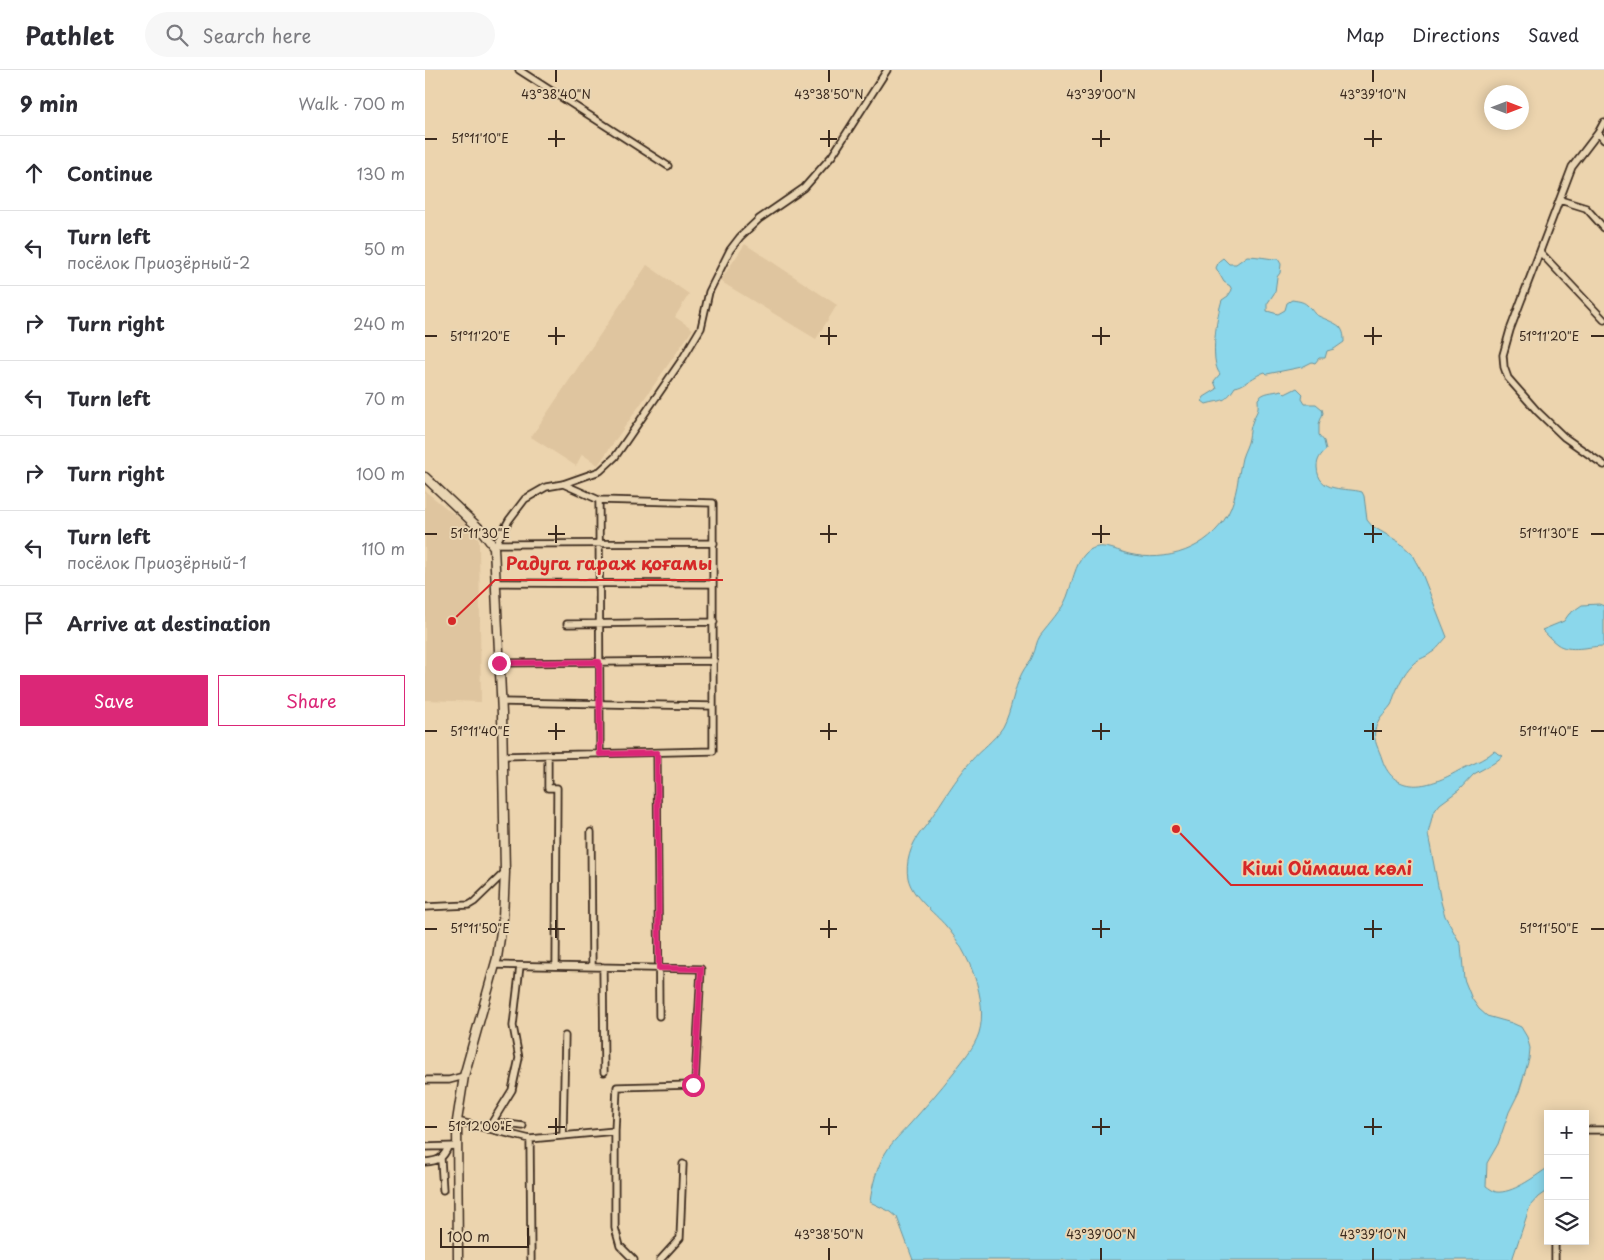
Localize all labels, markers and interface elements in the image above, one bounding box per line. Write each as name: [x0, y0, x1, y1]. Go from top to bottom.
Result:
search box: [145, 12, 495, 57]
text: Pathlet: [25, 17, 115, 53]
icon: search: [163, 21, 191, 49]
text: Search here: [203, 21, 311, 49]
text: Map: [1346, 21, 1384, 48]
text: Directions: [1412, 21, 1500, 48]
text: Saved: [1528, 21, 1579, 48]
text: 43°38'40"N: [521, 85, 591, 103]
text: 43°38'50"N: [794, 85, 864, 103]
text: 43°39'00"N: [1066, 85, 1136, 103]
text: 43°39'10"N: [1340, 85, 1406, 103]
north arrow: [1484, 85, 1529, 130]
text: 9 min: [20, 87, 78, 119]
text: Walk · 700 m: [298, 91, 405, 115]
text: 51°11'10"E: [451, 129, 509, 147]
icon: ahead: [20, 159, 48, 187]
text: Continue: [67, 159, 153, 187]
text: 130 m: [357, 161, 405, 185]
text: Turn left: [67, 222, 151, 250]
icon: left: [20, 234, 48, 262]
text: 50 m: [364, 236, 405, 260]
text: посёлок Приозёрный-2: [67, 250, 250, 274]
icon: right: [20, 309, 48, 337]
text: Turn right: [67, 309, 165, 337]
text: 240 m: [353, 311, 405, 335]
text: 51°11'20"E: [450, 327, 510, 345]
text: 51°11'20"E: [1519, 327, 1579, 345]
icon: left: [20, 384, 48, 412]
text: Turn left: [67, 384, 151, 412]
text: 70 m: [365, 386, 405, 410]
icon: right: [20, 459, 48, 487]
text: Turn right: [67, 459, 165, 487]
text: 100 m: [356, 461, 405, 485]
text: Turn left: [67, 522, 151, 550]
text: 51°11'30"E: [450, 524, 510, 542]
text: 51°11'30"E: [1519, 524, 1579, 542]
icon: left: [20, 534, 48, 562]
text: 110 m: [362, 536, 405, 560]
callout: Радуга гараж қоғамы: [495, 547, 723, 580]
text: Радуга гараж қоғамы: [506, 549, 712, 576]
text: посёлок Приозёрный-1: [67, 550, 247, 574]
icon: arrive: [20, 609, 48, 637]
text: Arrive at destination: [67, 609, 271, 637]
route end: [488, 652, 511, 675]
button: Save: [20, 675, 208, 726]
button: Share: [218, 675, 405, 726]
text: 51°11'40"E: [450, 722, 510, 740]
text: 51°11'40"E: [1519, 722, 1579, 740]
callout: Кіші Оймаша көлi: [1231, 852, 1423, 885]
text: Кіші Оймаша көлi: [1242, 854, 1412, 881]
text: 51°11'50"E: [450, 919, 510, 937]
text: 51°11'50"E: [1519, 919, 1579, 937]
route start: [682, 1074, 705, 1097]
map controls: [1544, 1110, 1589, 1245]
button: +: [1544, 1110, 1589, 1155]
text: 51°12'00"E: [448, 1117, 512, 1135]
button: −: [1544, 1155, 1589, 1200]
button: layers: [1544, 1200, 1589, 1245]
scale bar: [440, 1225, 529, 1248]
text: 43°38'50"N: [794, 1225, 864, 1243]
text: 43°39'00"N: [1066, 1225, 1136, 1243]
text: 43°39'10"N: [1340, 1225, 1406, 1243]
text: 100 m: [447, 1226, 490, 1247]

